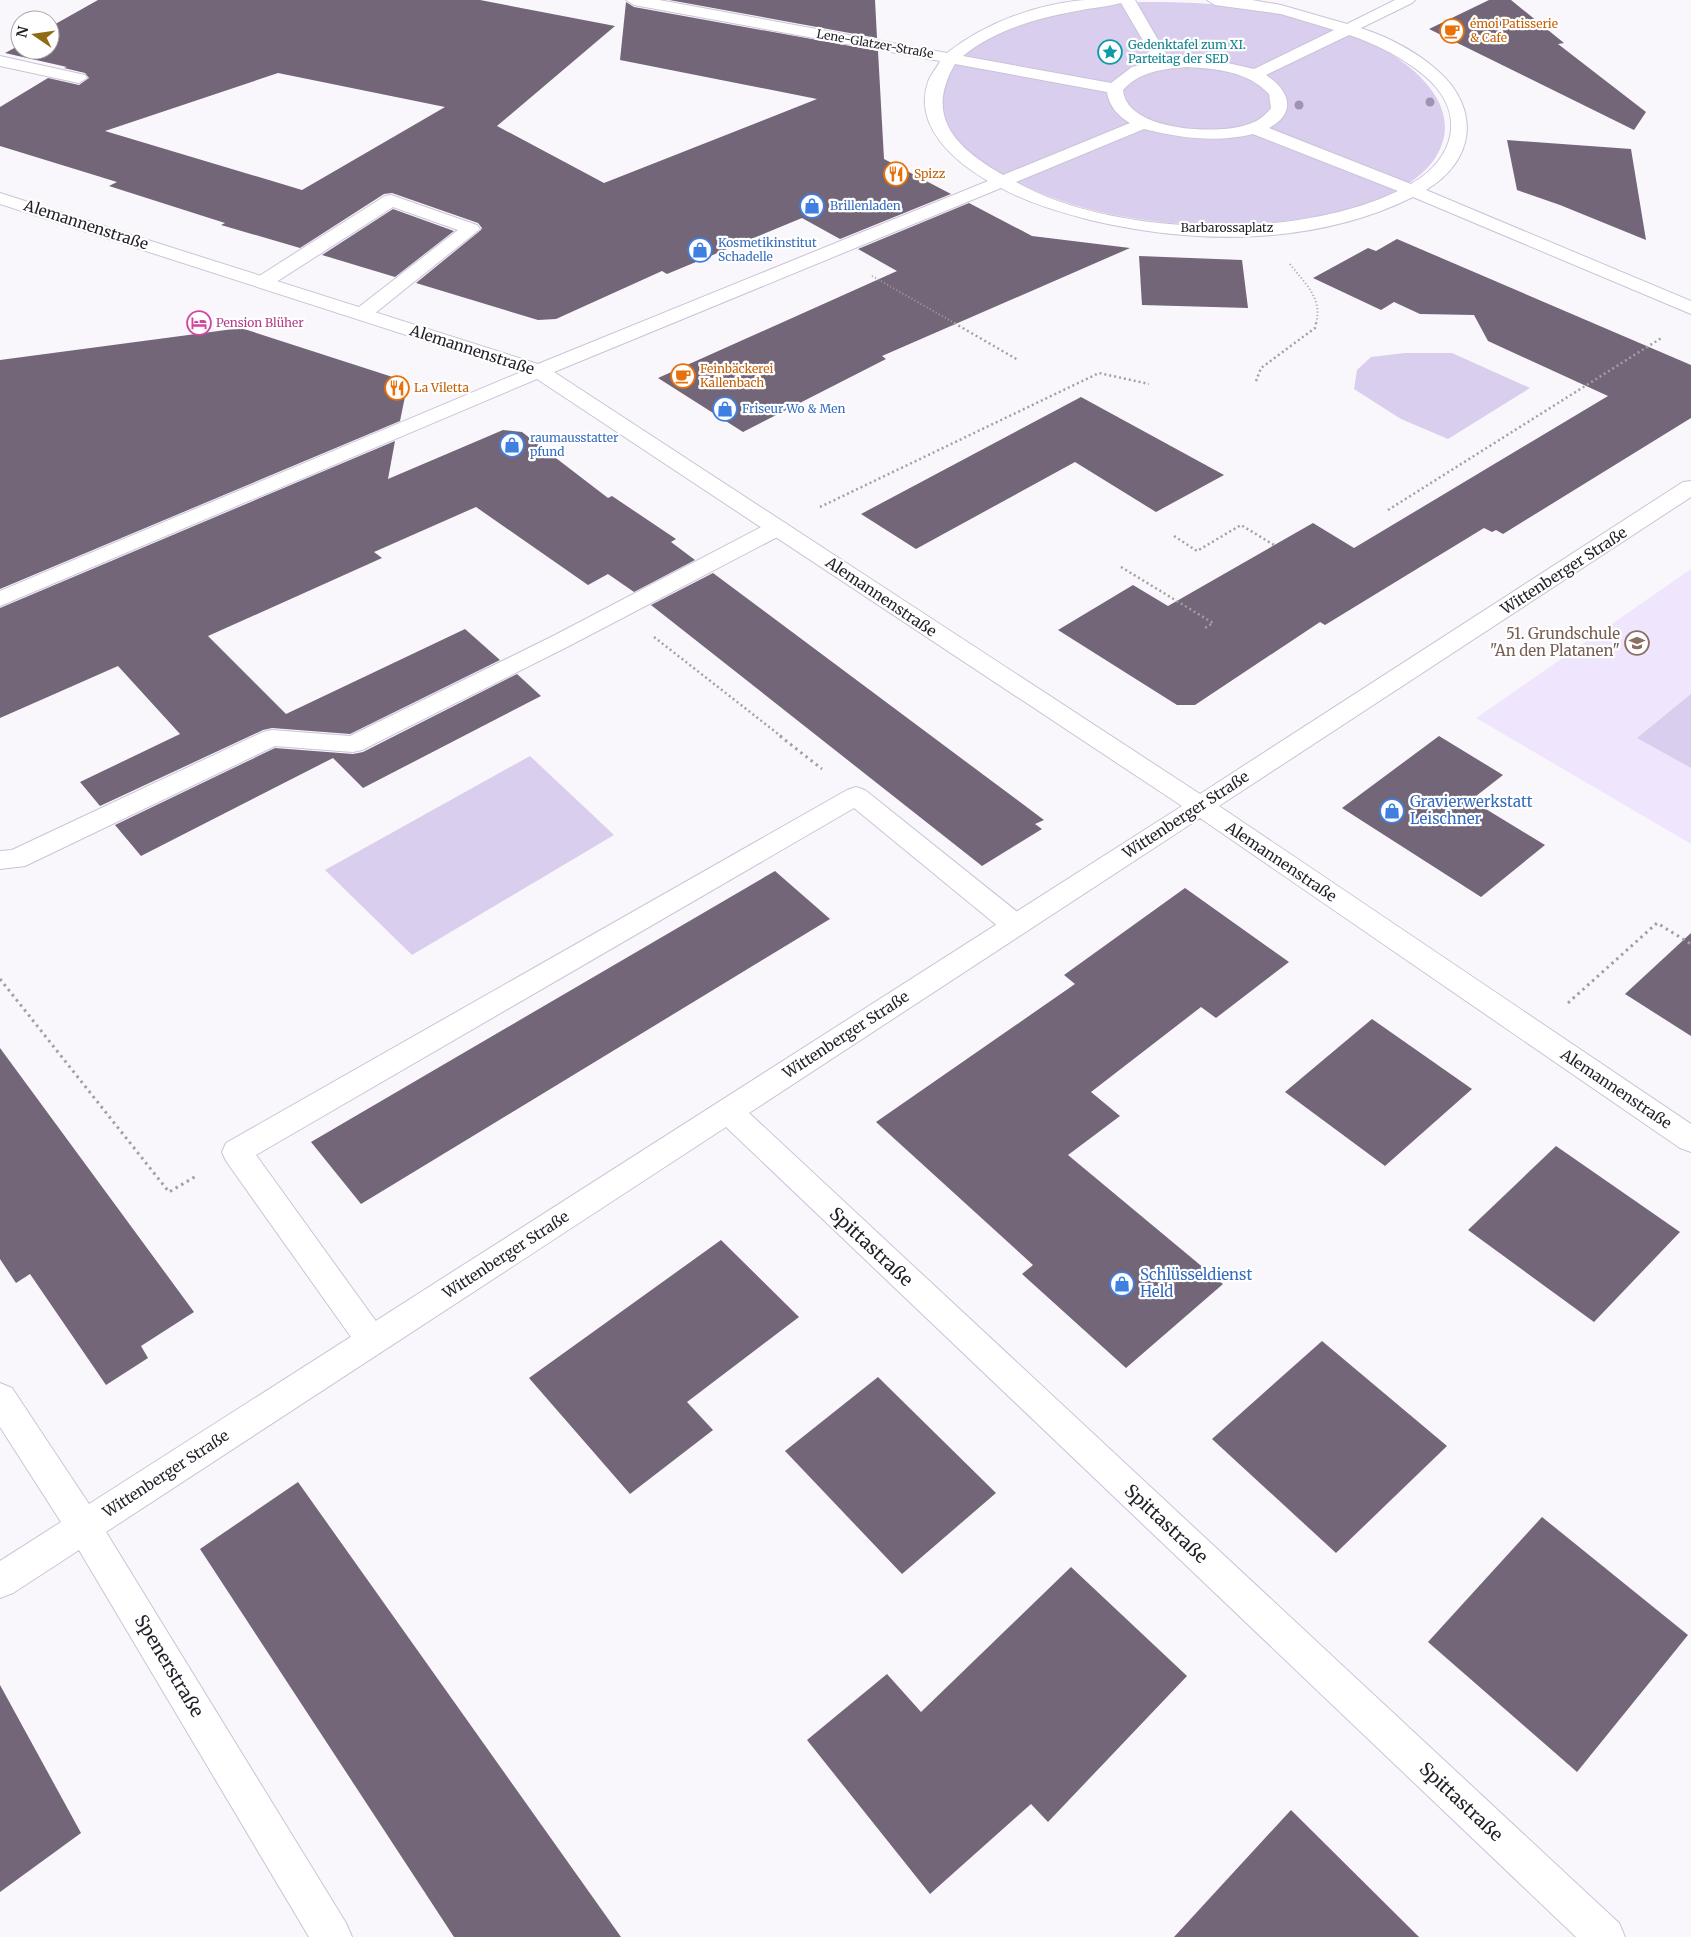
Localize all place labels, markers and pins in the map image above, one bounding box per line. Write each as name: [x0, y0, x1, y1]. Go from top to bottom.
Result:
place label: émoi Patisserie & Cafe: [1470, 16, 1558, 45]
cafe icon: émoi Patisserie & Cafe: [1439, 18, 1465, 44]
place label: Gedenktafel zum XI. Parteitag der SED: [1128, 37, 1246, 66]
place icon: Gedenktafel zum XI. Parteitag der SED: [1097, 39, 1123, 65]
restaurant icon: Spizz: [883, 161, 909, 187]
place label: Spizz: [914, 166, 946, 181]
shop icon: Brillenladen: [799, 193, 825, 219]
place label: Brillenladen: [830, 198, 901, 213]
place label: Kosmetikinstitut Schadelle: [718, 235, 817, 264]
shop icon: Kosmetikinstitut Schadelle: [687, 237, 713, 263]
hotel icon: Pension Blüher: [186, 310, 212, 336]
place label: Pension Blüher: [216, 315, 304, 330]
place label: Feinbäckerei Kallenbach: [700, 361, 773, 390]
cafe icon: Feinbäckerei Kallenbach: [670, 363, 696, 389]
restaurant icon: La Viletta: [384, 375, 410, 401]
place label: La Viletta: [414, 380, 469, 395]
shop icon: Friseur Wo & Men: [712, 396, 738, 422]
place label: Friseur Wo & Men: [742, 401, 845, 416]
place label: raumausstatter pfund: [530, 430, 619, 459]
shop icon: raumausstatter pfund: [499, 432, 525, 458]
place label: 51. Grundschule "An den Platanen": [1490, 624, 1620, 660]
school or university icon: 51. Grundschule "An den Platanen": [1624, 630, 1650, 656]
place label: Gravierwerkstatt Leischner: [1410, 792, 1533, 828]
shop icon: Gravierwerkstatt Leischner: [1379, 798, 1405, 824]
place label: Schlüsseldienst Held: [1140, 1265, 1252, 1301]
shop icon: Schlüsseldienst Held: [1109, 1271, 1135, 1297]

